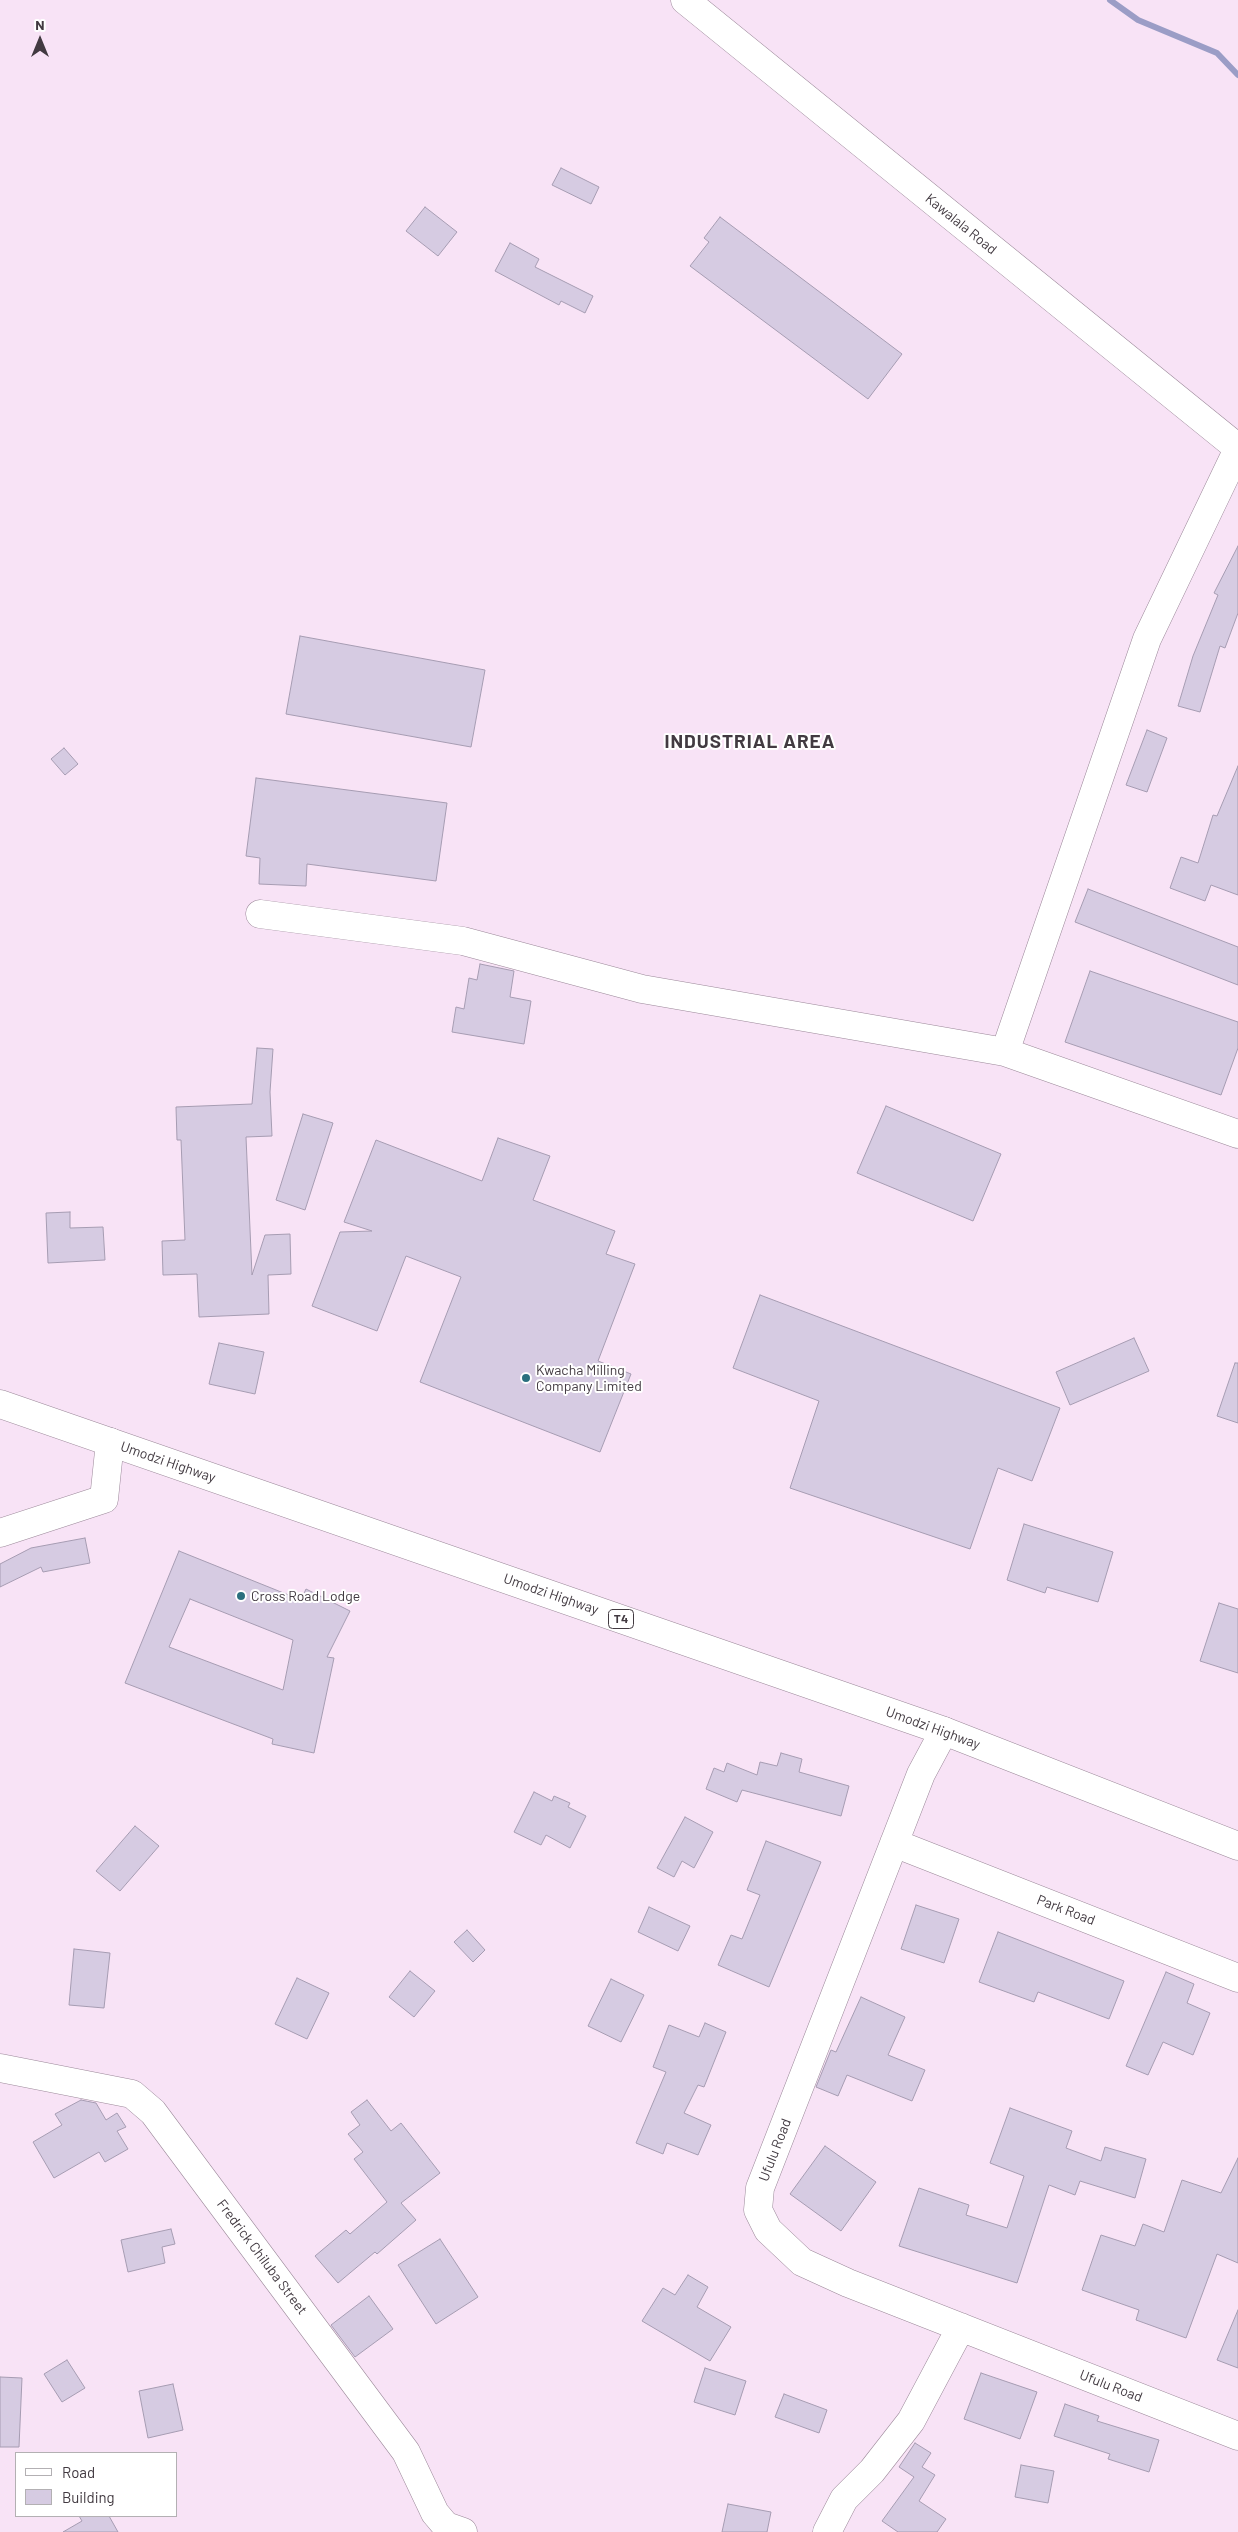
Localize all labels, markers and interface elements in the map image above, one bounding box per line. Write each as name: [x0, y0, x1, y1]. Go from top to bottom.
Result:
north arrow: [15, 15, 65, 65]
text: N: [35, 16, 45, 33]
street label: Kawalala Road: [922, 190, 1000, 258]
district label: INDUSTRIAL AREA: [663, 731, 837, 753]
place label: Kwacha Milling Company Limited: [536, 1362, 642, 1394]
marker: Kwacha Milling Company Limited: [520, 1372, 532, 1384]
street label: Umodzi Highway: [118, 1438, 218, 1486]
street label: Umodzi Highway: [501, 1570, 601, 1618]
place label: Cross Road Lodge: [251, 1588, 360, 1604]
marker: Cross Road Lodge: [235, 1590, 247, 1602]
road number: T4: [608, 1610, 634, 1628]
street label: Umodzi Highway: [883, 1703, 983, 1753]
street label: Park Road: [1034, 1891, 1098, 1929]
street label: Ufulu Road: [755, 2116, 795, 2184]
street label: Fredrick Chiluba Street: [213, 2196, 311, 2318]
street label: Ufulu Road: [1077, 2366, 1145, 2406]
legend: [15, 2452, 178, 2517]
text: Road: [62, 2463, 95, 2481]
text: Building: [62, 2488, 115, 2506]

